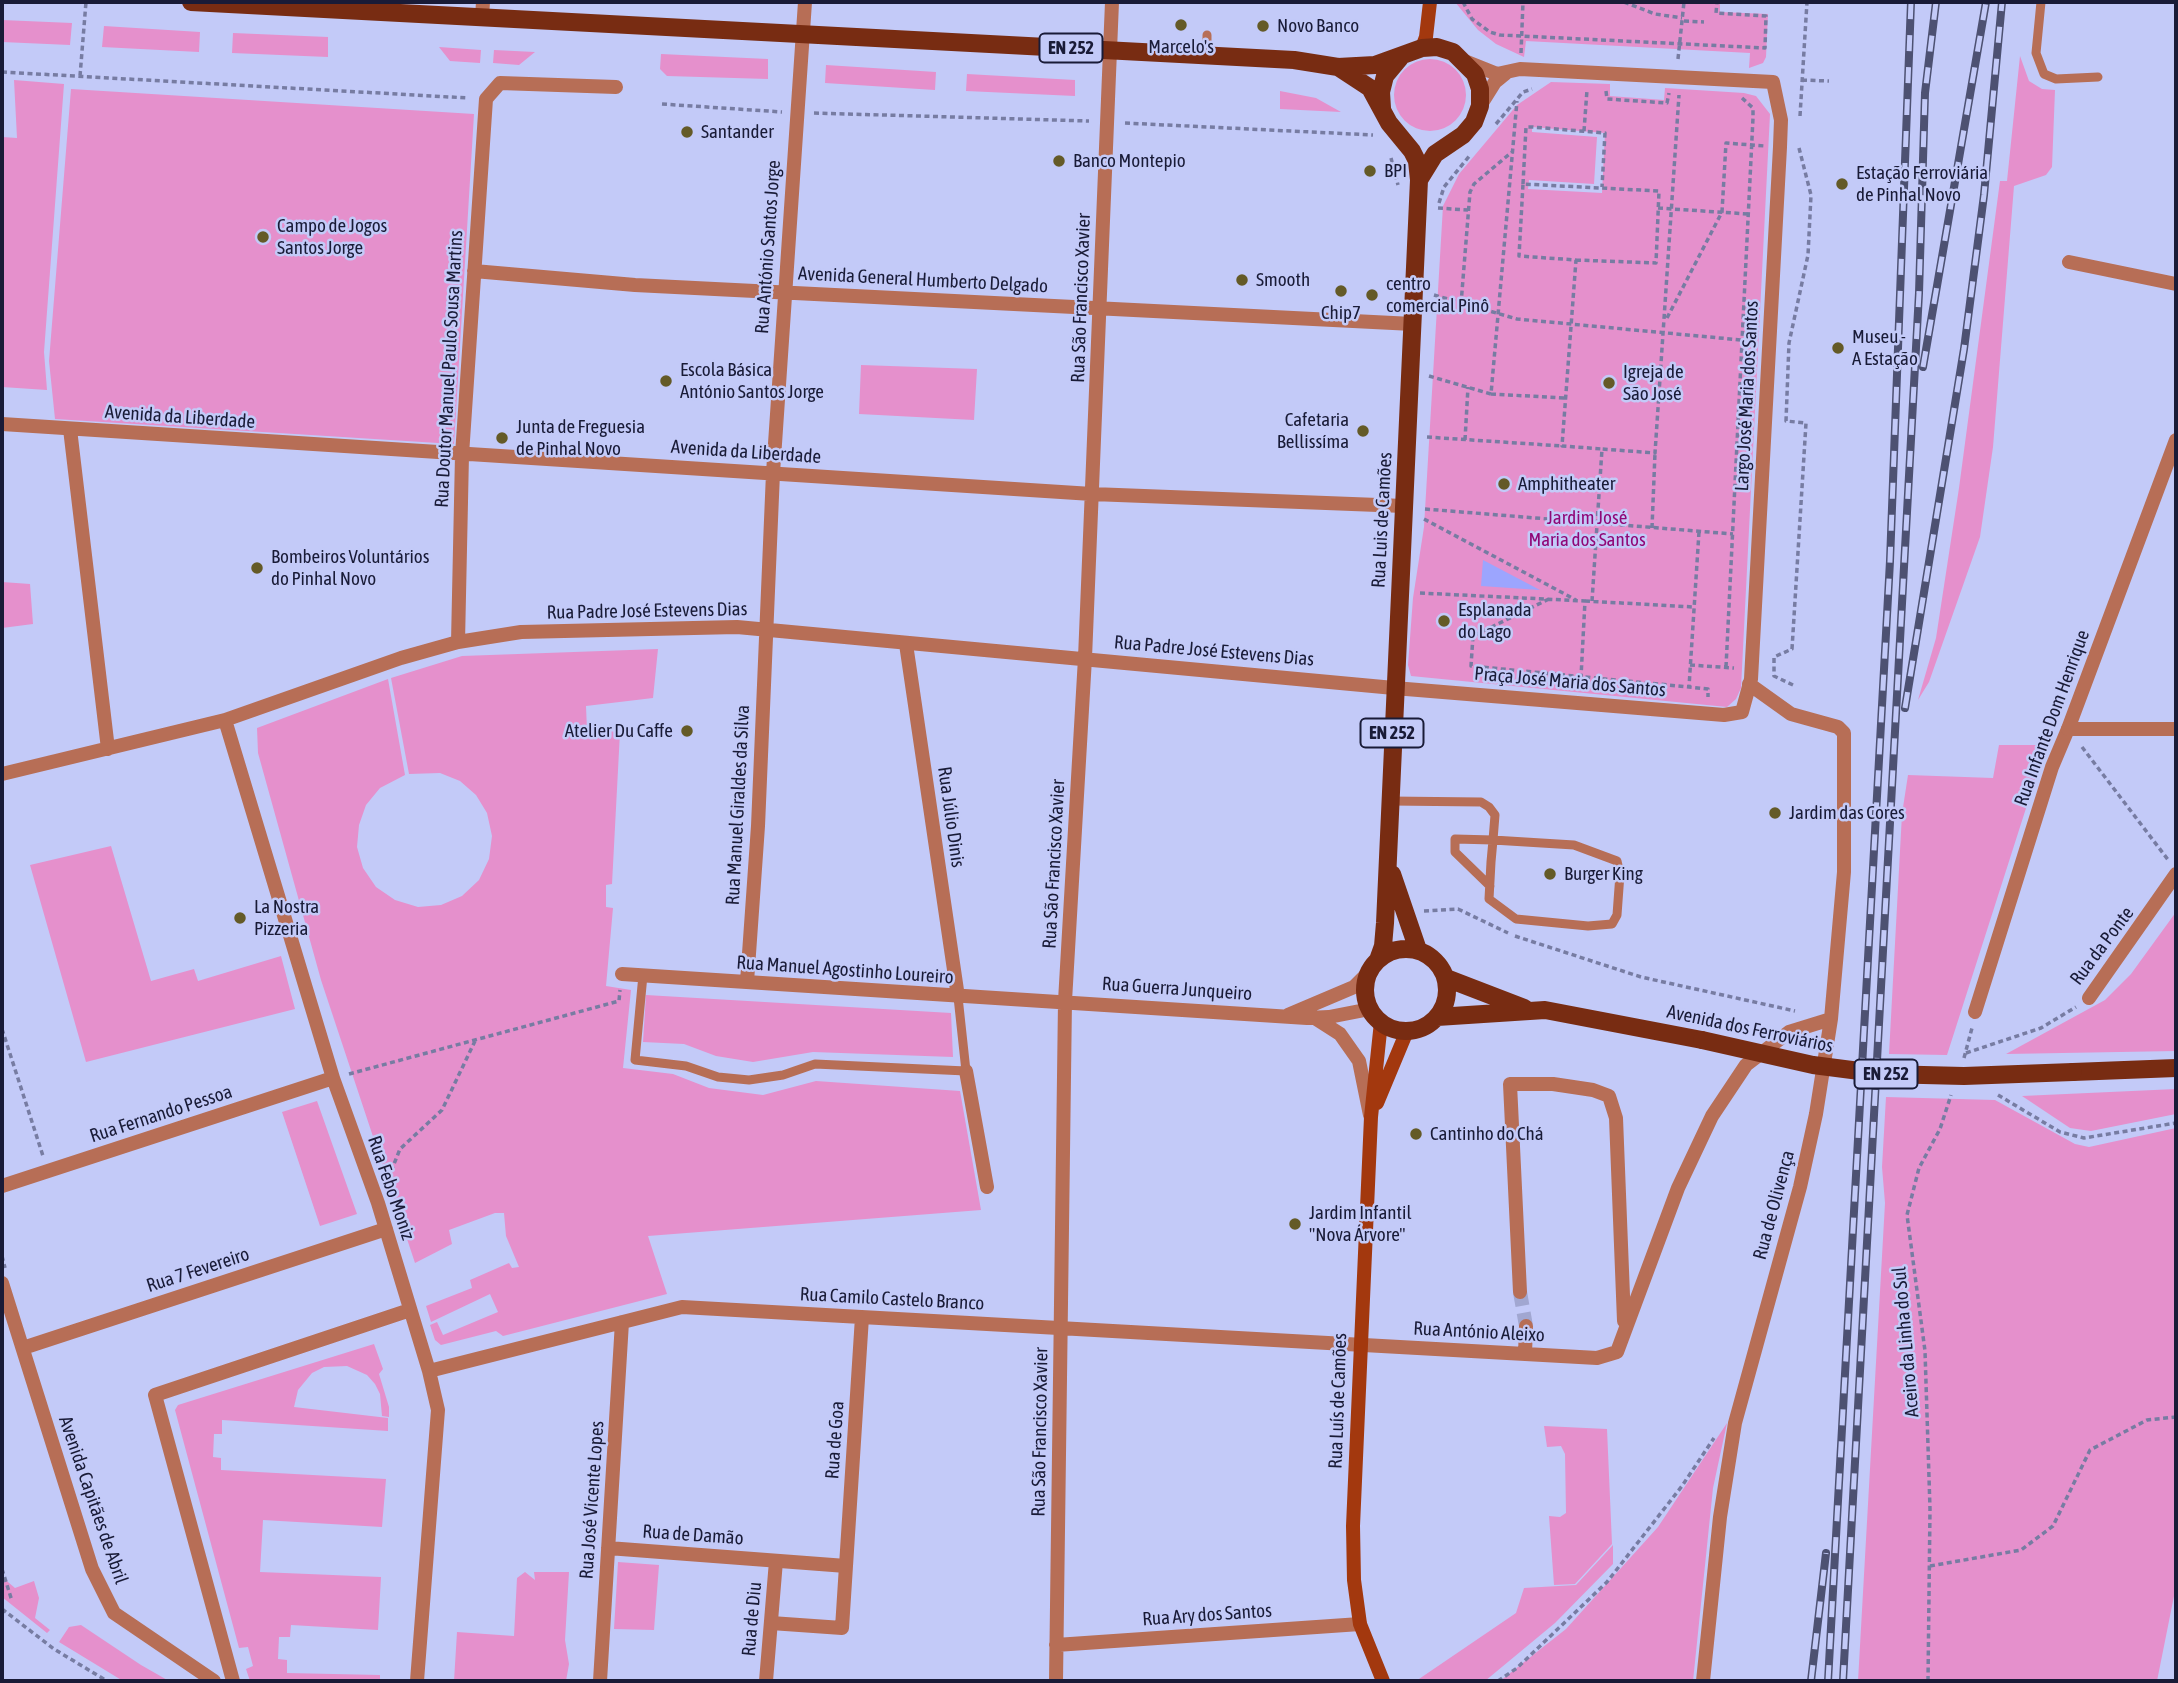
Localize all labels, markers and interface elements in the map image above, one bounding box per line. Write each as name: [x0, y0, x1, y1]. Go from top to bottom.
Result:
place label: Novo Banco: [1277, 15, 1359, 37]
marker: Marcelo's: [1173, 17, 1189, 33]
marker: Novo Banco: [1255, 18, 1271, 34]
road number: EN 252: [1040, 33, 1102, 62]
place label: Marcelo's: [1148, 36, 1214, 58]
place label: Santander: [701, 121, 774, 143]
marker: Santander: [679, 124, 695, 140]
place label: Banco Montepio: [1073, 150, 1186, 172]
marker: Banco Montepio: [1051, 153, 1067, 169]
street label: Rua António Santos Jorge: [751, 159, 785, 335]
place label: BPI: [1384, 160, 1407, 182]
place label: Estação Ferroviária de Pinhal Novo: [1856, 162, 1988, 206]
marker: BPI: [1362, 163, 1378, 179]
marker: Estação Ferroviária de Pinhal Novo: [1834, 176, 1850, 192]
street label: Rua São Francisco Xavier: [1067, 213, 1095, 383]
place label: Campo de Jogos Santos Jorge: [277, 215, 387, 259]
marker: Campo de Jogos Santos Jorge: [255, 229, 271, 245]
street label: Rua Doutor Manuel Paulo Sousa Martins: [430, 230, 468, 508]
street label: Avenida General Humberto Delgado: [797, 262, 1049, 298]
place label: Smooth: [1256, 269, 1310, 291]
marker: Smooth: [1234, 272, 1250, 288]
place label: centro comercial Pinô: [1386, 273, 1489, 317]
marker: Chip7: [1333, 283, 1349, 299]
marker: centro comercial Pinô: [1364, 287, 1380, 303]
street label: Largo José Maria dos Santos: [1731, 300, 1763, 492]
place label: Chip7: [1321, 302, 1361, 324]
place label: Museu - A Estação: [1852, 326, 1918, 370]
marker: Museu - A Estação: [1830, 340, 1846, 356]
place label: Escola Básica António Santos Jorge: [680, 359, 824, 403]
place label: Igreja de São José: [1623, 361, 1684, 405]
marker: Escola Básica António Santos Jorge: [658, 373, 674, 389]
marker: Igreja de São José: [1601, 375, 1617, 391]
street label: Avenida da Liberdade: [104, 400, 256, 434]
place label: Cafetaria Bellissíma: [1277, 409, 1349, 453]
place label: Junta de Freguesia de Pinhal Novo: [516, 416, 645, 460]
marker: Cafetaria Bellissíma: [1355, 423, 1371, 439]
marker: Junta de Freguesia de Pinhal Novo: [494, 430, 510, 446]
street label: Avenida da Liberdade: [670, 435, 822, 469]
street label: Rua Luis de Camões: [1367, 452, 1397, 588]
place label: Amphitheater: [1518, 473, 1615, 495]
marker: Amphitheater: [1496, 476, 1512, 492]
park label: Jardim José Maria dos Santos: [1528, 507, 1646, 551]
place label: Bombeiros Voluntários do Pinhal Novo: [271, 546, 429, 590]
marker: Bombeiros Voluntários do Pinhal Novo: [249, 560, 265, 576]
street label: Rua Padre José Estevens Dias: [547, 598, 747, 624]
place label: Esplanada do Lago: [1458, 599, 1532, 643]
marker: Esplanada do Lago: [1436, 613, 1452, 629]
street label: Rua Infante Dom Henrique: [2010, 627, 2094, 809]
street label: Rua Padre José Estevens Dias: [1113, 631, 1315, 671]
street label: Praça José Maria dos Santos: [1473, 662, 1667, 702]
street label: Rua Manuel Giraldes da Silva: [721, 704, 755, 906]
road number: EN 252: [1360, 718, 1424, 748]
place label: Atelier Du Caffe: [565, 720, 673, 742]
marker: Atelier Du Caffe: [679, 723, 695, 739]
street label: Rua Júlio Dinis: [933, 765, 969, 869]
street label: Rua São Francisco Xavier: [1038, 779, 1070, 949]
place label: Jardim das Cores: [1789, 802, 1905, 824]
marker: Jardim das Cores: [1767, 805, 1783, 821]
place label: Burger King: [1564, 863, 1643, 885]
marker: Burger King: [1542, 866, 1558, 882]
place label: La Nostra Pizzeria: [254, 896, 319, 940]
street label: Rua da Ponte: [2065, 903, 2139, 989]
marker: La Nostra Pizzeria: [232, 910, 248, 926]
street label: Rua Manuel Agostinho Loureiro: [736, 951, 954, 989]
street label: Rua Guerra Junqueiro: [1101, 972, 1253, 1006]
street label: Avenida dos Ferroviários: [1665, 1000, 1835, 1058]
road number: EN 252: [1854, 1059, 1918, 1088]
street label: Rua Fernando Pessoa: [87, 1080, 235, 1148]
place label: Cantinho do Chá: [1430, 1123, 1544, 1145]
marker: Cantinho do Chá: [1408, 1126, 1424, 1142]
street label: Rua Febo Moniz: [363, 1133, 419, 1243]
street label: Rua de Olivença: [1748, 1148, 1800, 1262]
place label: Jardim Infantil "Nova Árvore": [1309, 1202, 1411, 1246]
marker: Jardim Infantil "Nova Árvore": [1287, 1216, 1303, 1232]
street label: Rua 7 Fevereiro: [144, 1243, 252, 1297]
street label: Aceiro da Linha do Sul: [1888, 1266, 1924, 1418]
street label: Rua Camilo Castelo Branco: [799, 1283, 985, 1315]
street label: Rua António Aleixo: [1413, 1317, 1545, 1347]
street label: Rua Luís de Camões: [1324, 1333, 1352, 1469]
street label: Rua São Francisco Xavier: [1027, 1347, 1053, 1517]
street label: Rua de Goa: [821, 1400, 849, 1480]
street label: Avenida Capitães de Abril: [54, 1413, 132, 1587]
street label: Rua José Vicente Lopes: [575, 1420, 609, 1580]
street label: Rua de Damão: [642, 1520, 744, 1550]
street label: Rua de Diu: [737, 1581, 767, 1657]
street label: Rua Ary dos Santos: [1142, 1599, 1272, 1631]

